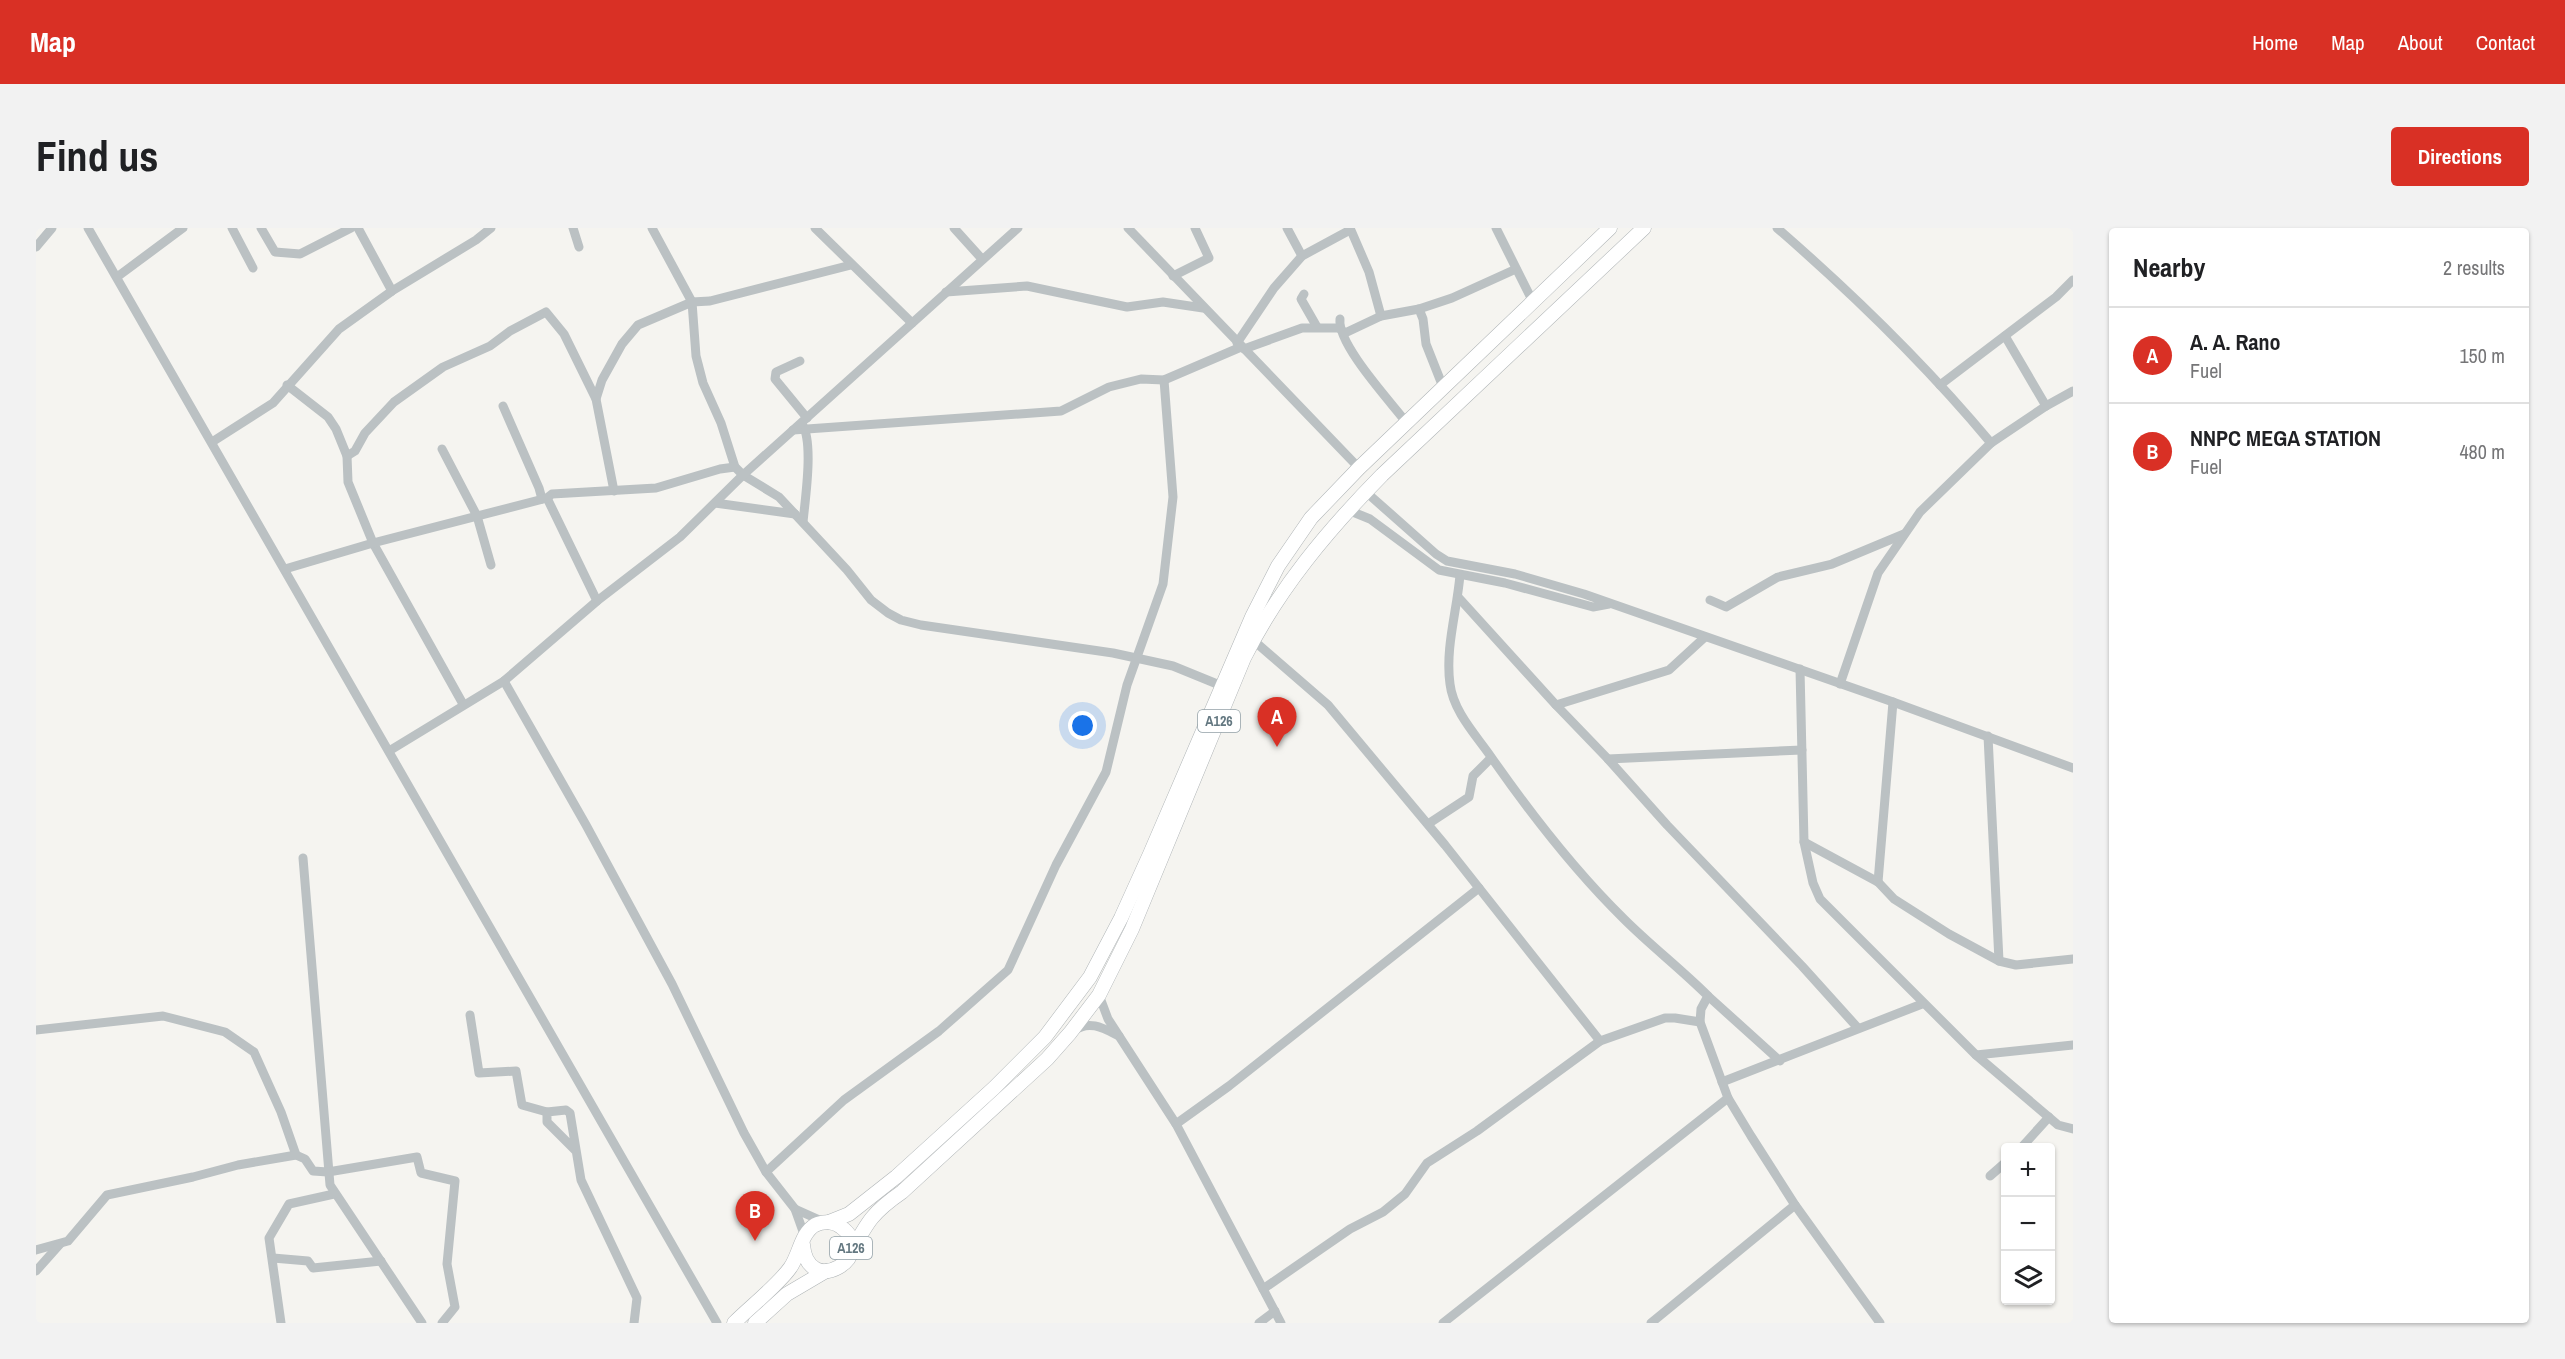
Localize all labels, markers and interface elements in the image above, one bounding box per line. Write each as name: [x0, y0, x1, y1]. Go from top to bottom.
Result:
text: Map: [30, 23, 76, 61]
text: Home: [2252, 28, 2298, 57]
text: Map: [2331, 28, 2365, 57]
text: About: [2398, 28, 2443, 57]
text: Contact: [2476, 28, 2535, 57]
button: Directions: [2391, 127, 2529, 186]
text: Find us: [36, 128, 158, 184]
text: Nearby: [2133, 250, 2205, 285]
text: 2 results: [2443, 254, 2505, 281]
text: A. A. Rano: [2190, 327, 2281, 357]
text: A: [2147, 342, 2158, 369]
text: 150 m: [2459, 342, 2505, 369]
text: Fuel: [2190, 357, 2222, 384]
text: NNPC MEGA STATION: [2190, 423, 2381, 453]
text: B: [2147, 438, 2158, 465]
text: 480 m: [2459, 438, 2505, 465]
text: Fuel: [2190, 453, 2222, 480]
pin: A: [1258, 698, 1296, 747]
road number: A126: [1198, 710, 1240, 732]
your location: [1068, 711, 1097, 740]
map controls: [2001, 1143, 2055, 1305]
button: +: [2001, 1143, 2055, 1197]
pin: B: [736, 1192, 774, 1241]
button: −: [2001, 1197, 2055, 1251]
road number: A126: [830, 1237, 872, 1259]
button: layers: [2001, 1251, 2055, 1305]

